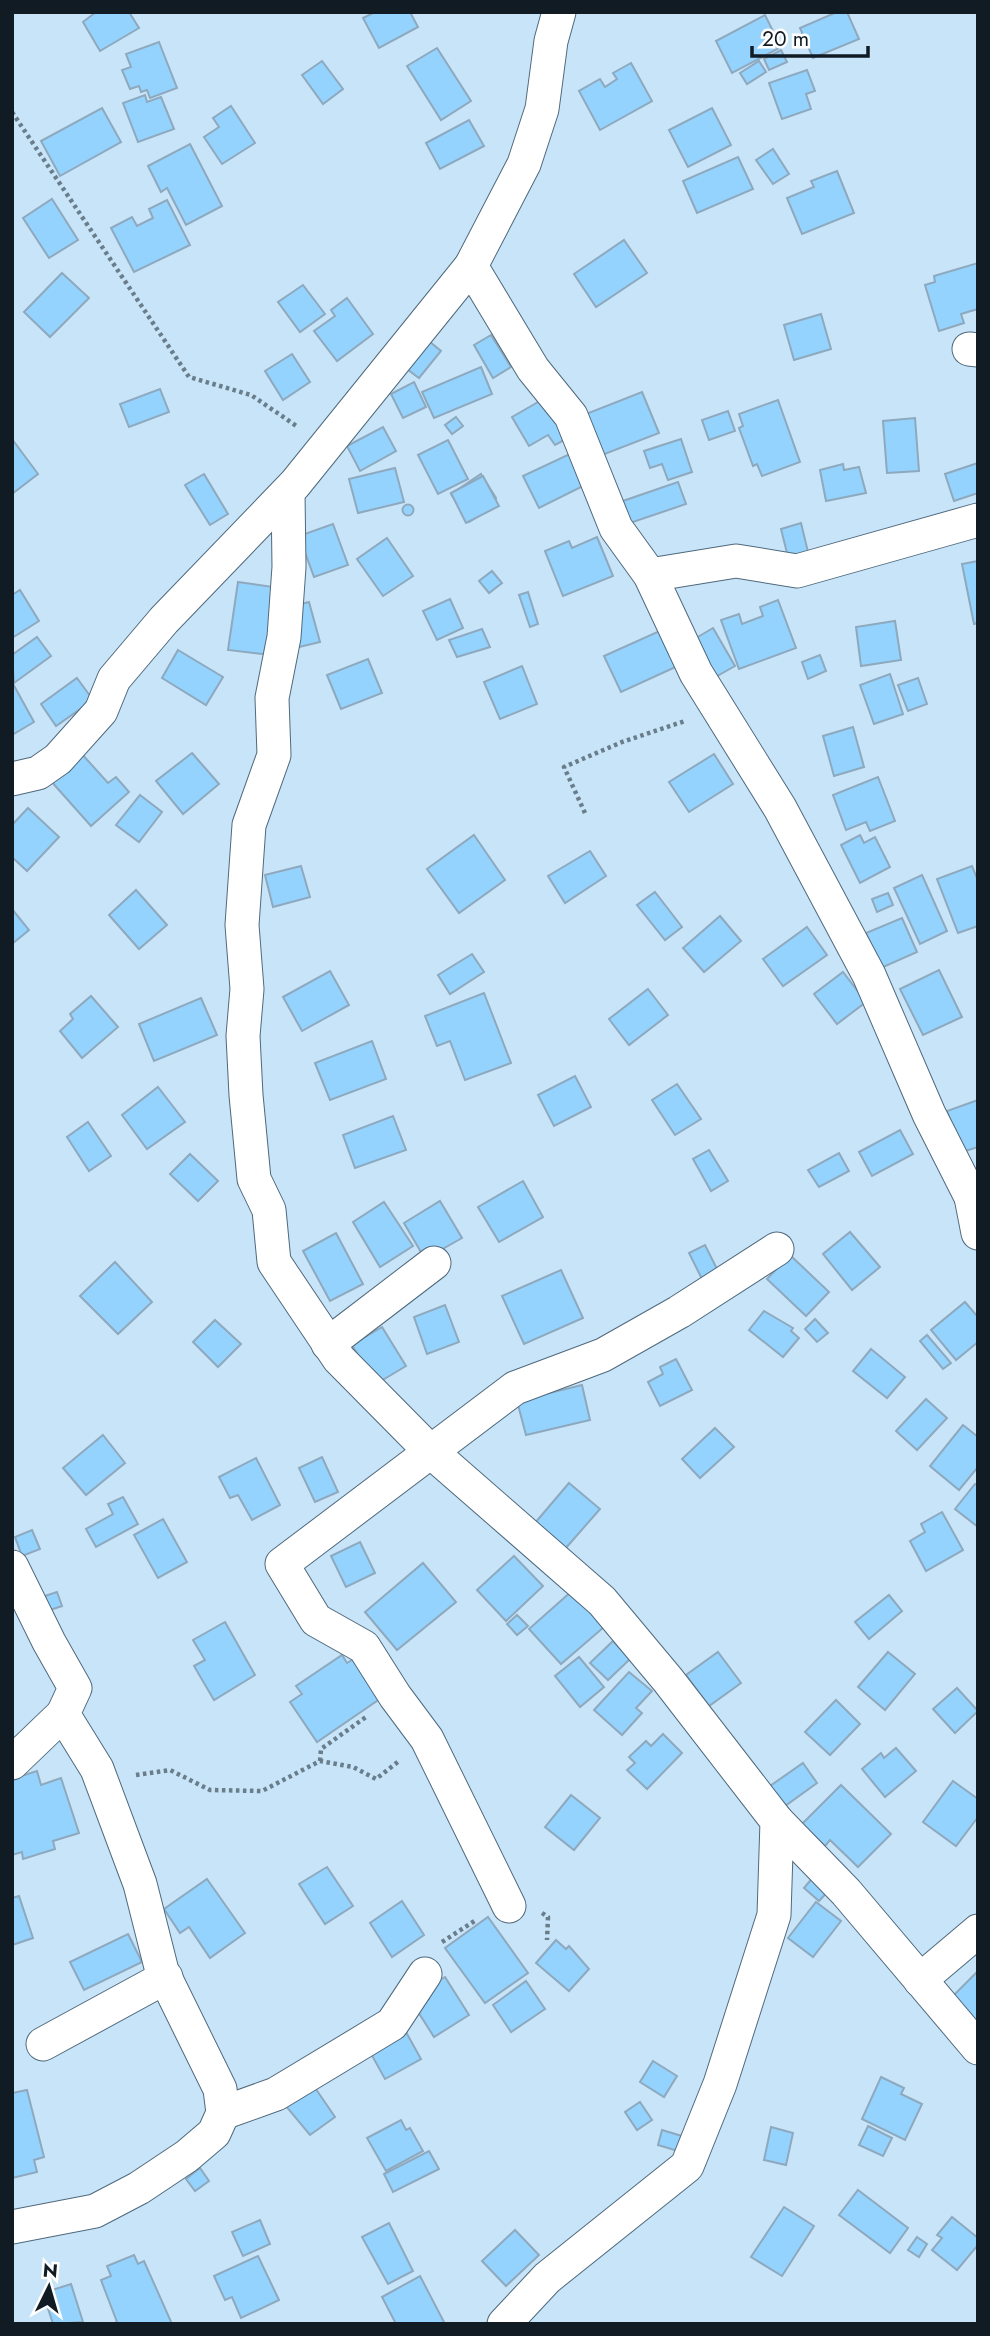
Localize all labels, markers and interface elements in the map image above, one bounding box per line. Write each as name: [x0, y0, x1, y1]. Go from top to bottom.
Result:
scale bar: [752, 14, 867, 58]
text: 20 m: [762, 24, 809, 54]
north arrow: [14, 2252, 84, 2322]
text: N: [42, 2256, 59, 2285]

